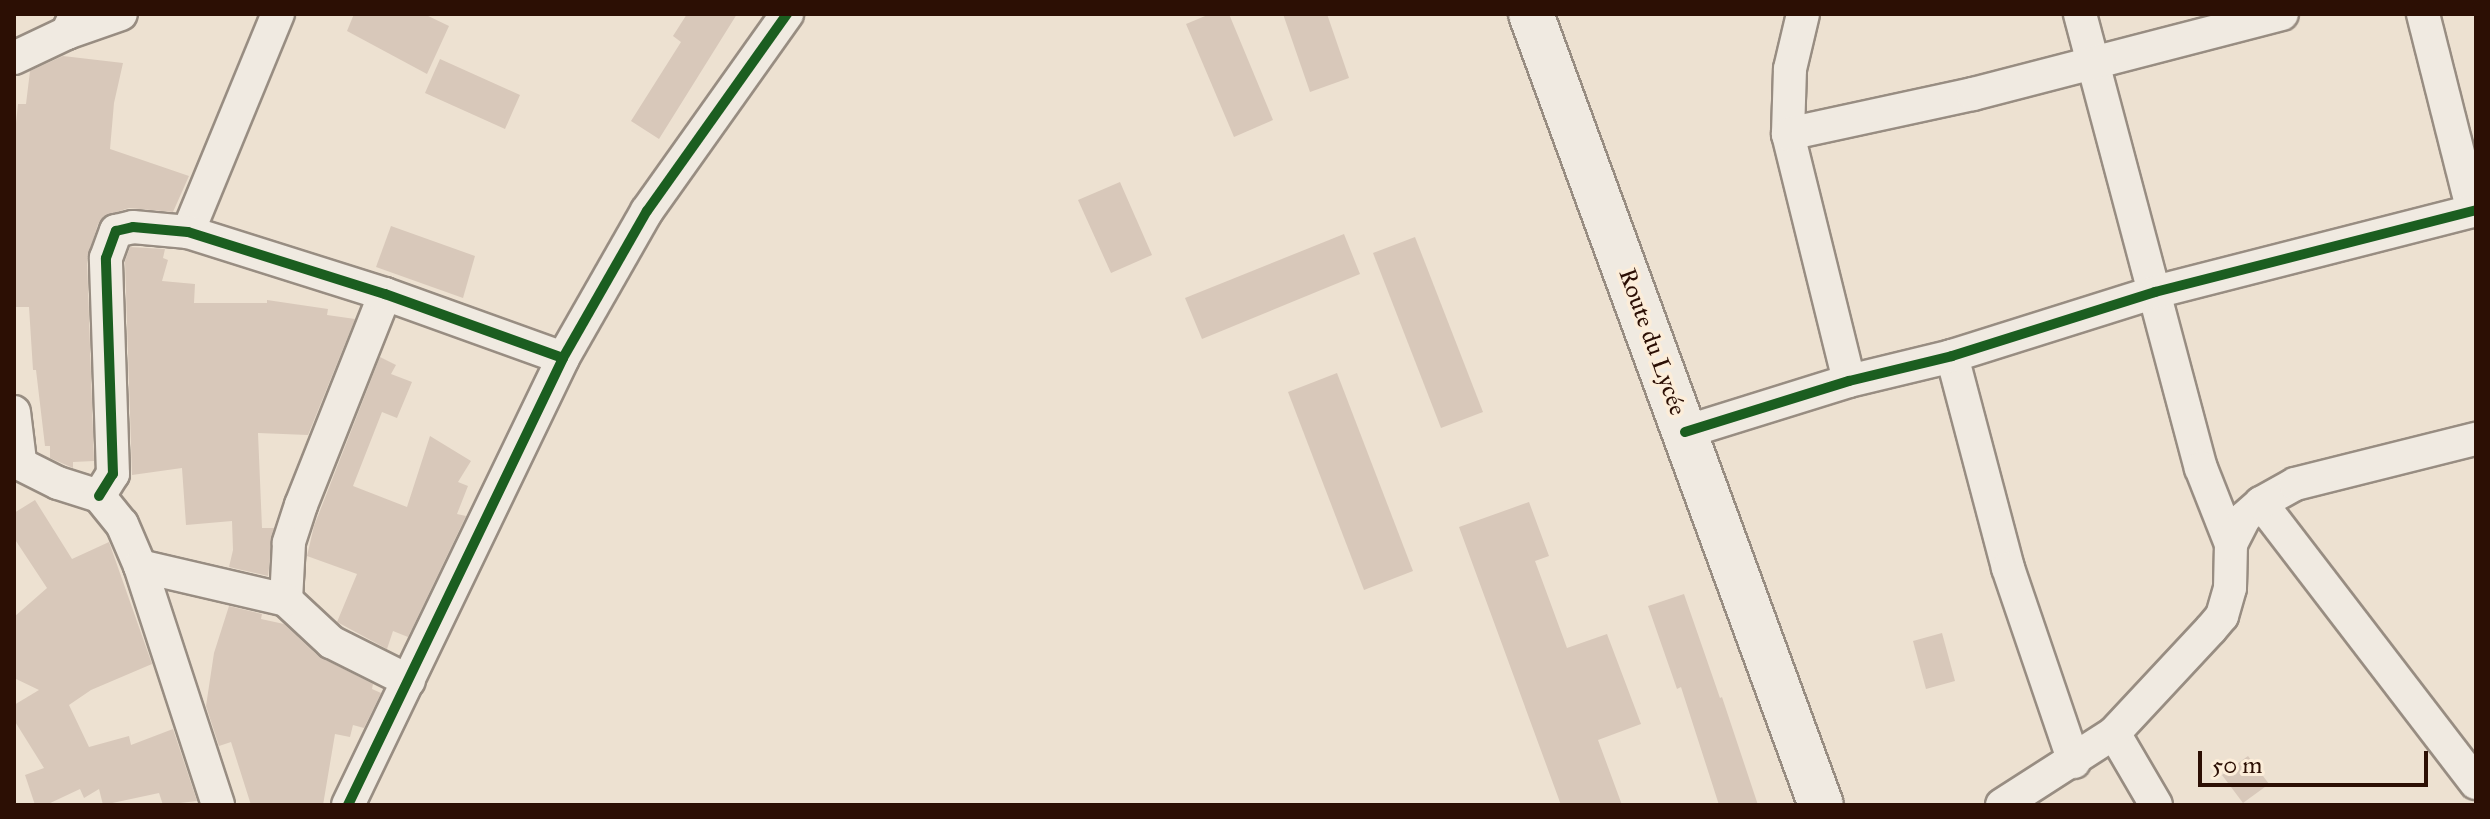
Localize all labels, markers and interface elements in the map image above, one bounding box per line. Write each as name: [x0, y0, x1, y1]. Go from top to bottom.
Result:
street label: Route du Lycée: [1612, 265, 1692, 419]
scale bar: [2202, 735, 2432, 785]
text: 50 m: [2212, 750, 2262, 780]

